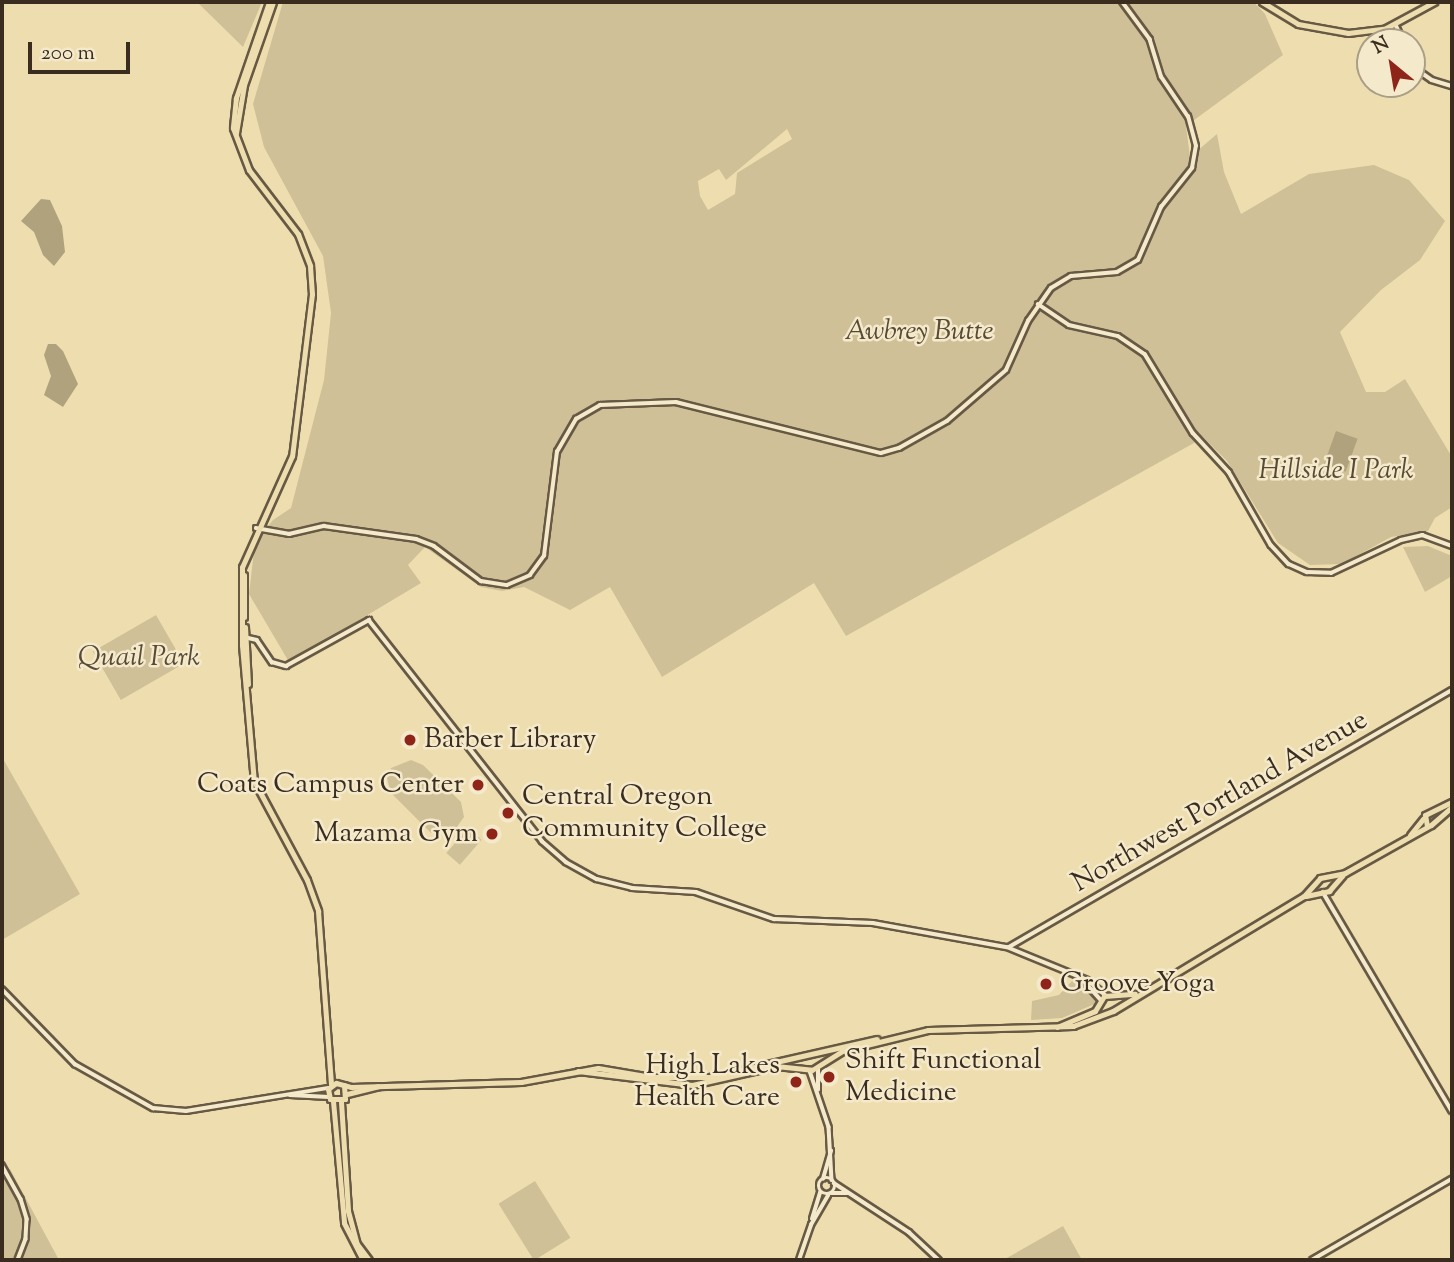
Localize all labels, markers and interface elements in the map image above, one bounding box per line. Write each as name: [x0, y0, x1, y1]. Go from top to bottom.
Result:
scale bar: [32, 28, 133, 72]
north arrow: [1356, 28, 1426, 98]
text: N: [1368, 31, 1395, 62]
text: 200 m: [41, 39, 95, 69]
park label: Awbrey Butte: [845, 315, 993, 349]
park label: Hillside I Park: [1259, 454, 1413, 488]
park label: Quail Park: [78, 641, 200, 675]
street label: Northwest Portland Avenue: [1066, 704, 1374, 900]
place label: Barber Library: [424, 723, 597, 757]
marker: Barber Library: [402, 732, 418, 748]
place label: Coats Campus Center: [197, 768, 464, 802]
marker: Coats Campus Center: [470, 777, 486, 793]
place label: Central Oregon Community College: [522, 780, 767, 846]
marker: Central Oregon Community College: [500, 805, 516, 821]
place label: Mazama Gym: [314, 817, 478, 851]
marker: Mazama Gym: [484, 826, 500, 842]
place label: Groove Yoga: [1060, 967, 1215, 1001]
marker: Groove Yoga: [1038, 976, 1054, 992]
place label: Shift Functional Medicine: [845, 1044, 1041, 1110]
place label: High Lakes Health Care: [634, 1049, 780, 1115]
marker: Shift Functional Medicine: [819, 1067, 839, 1087]
marker: High Lakes Health Care: [786, 1072, 806, 1092]

